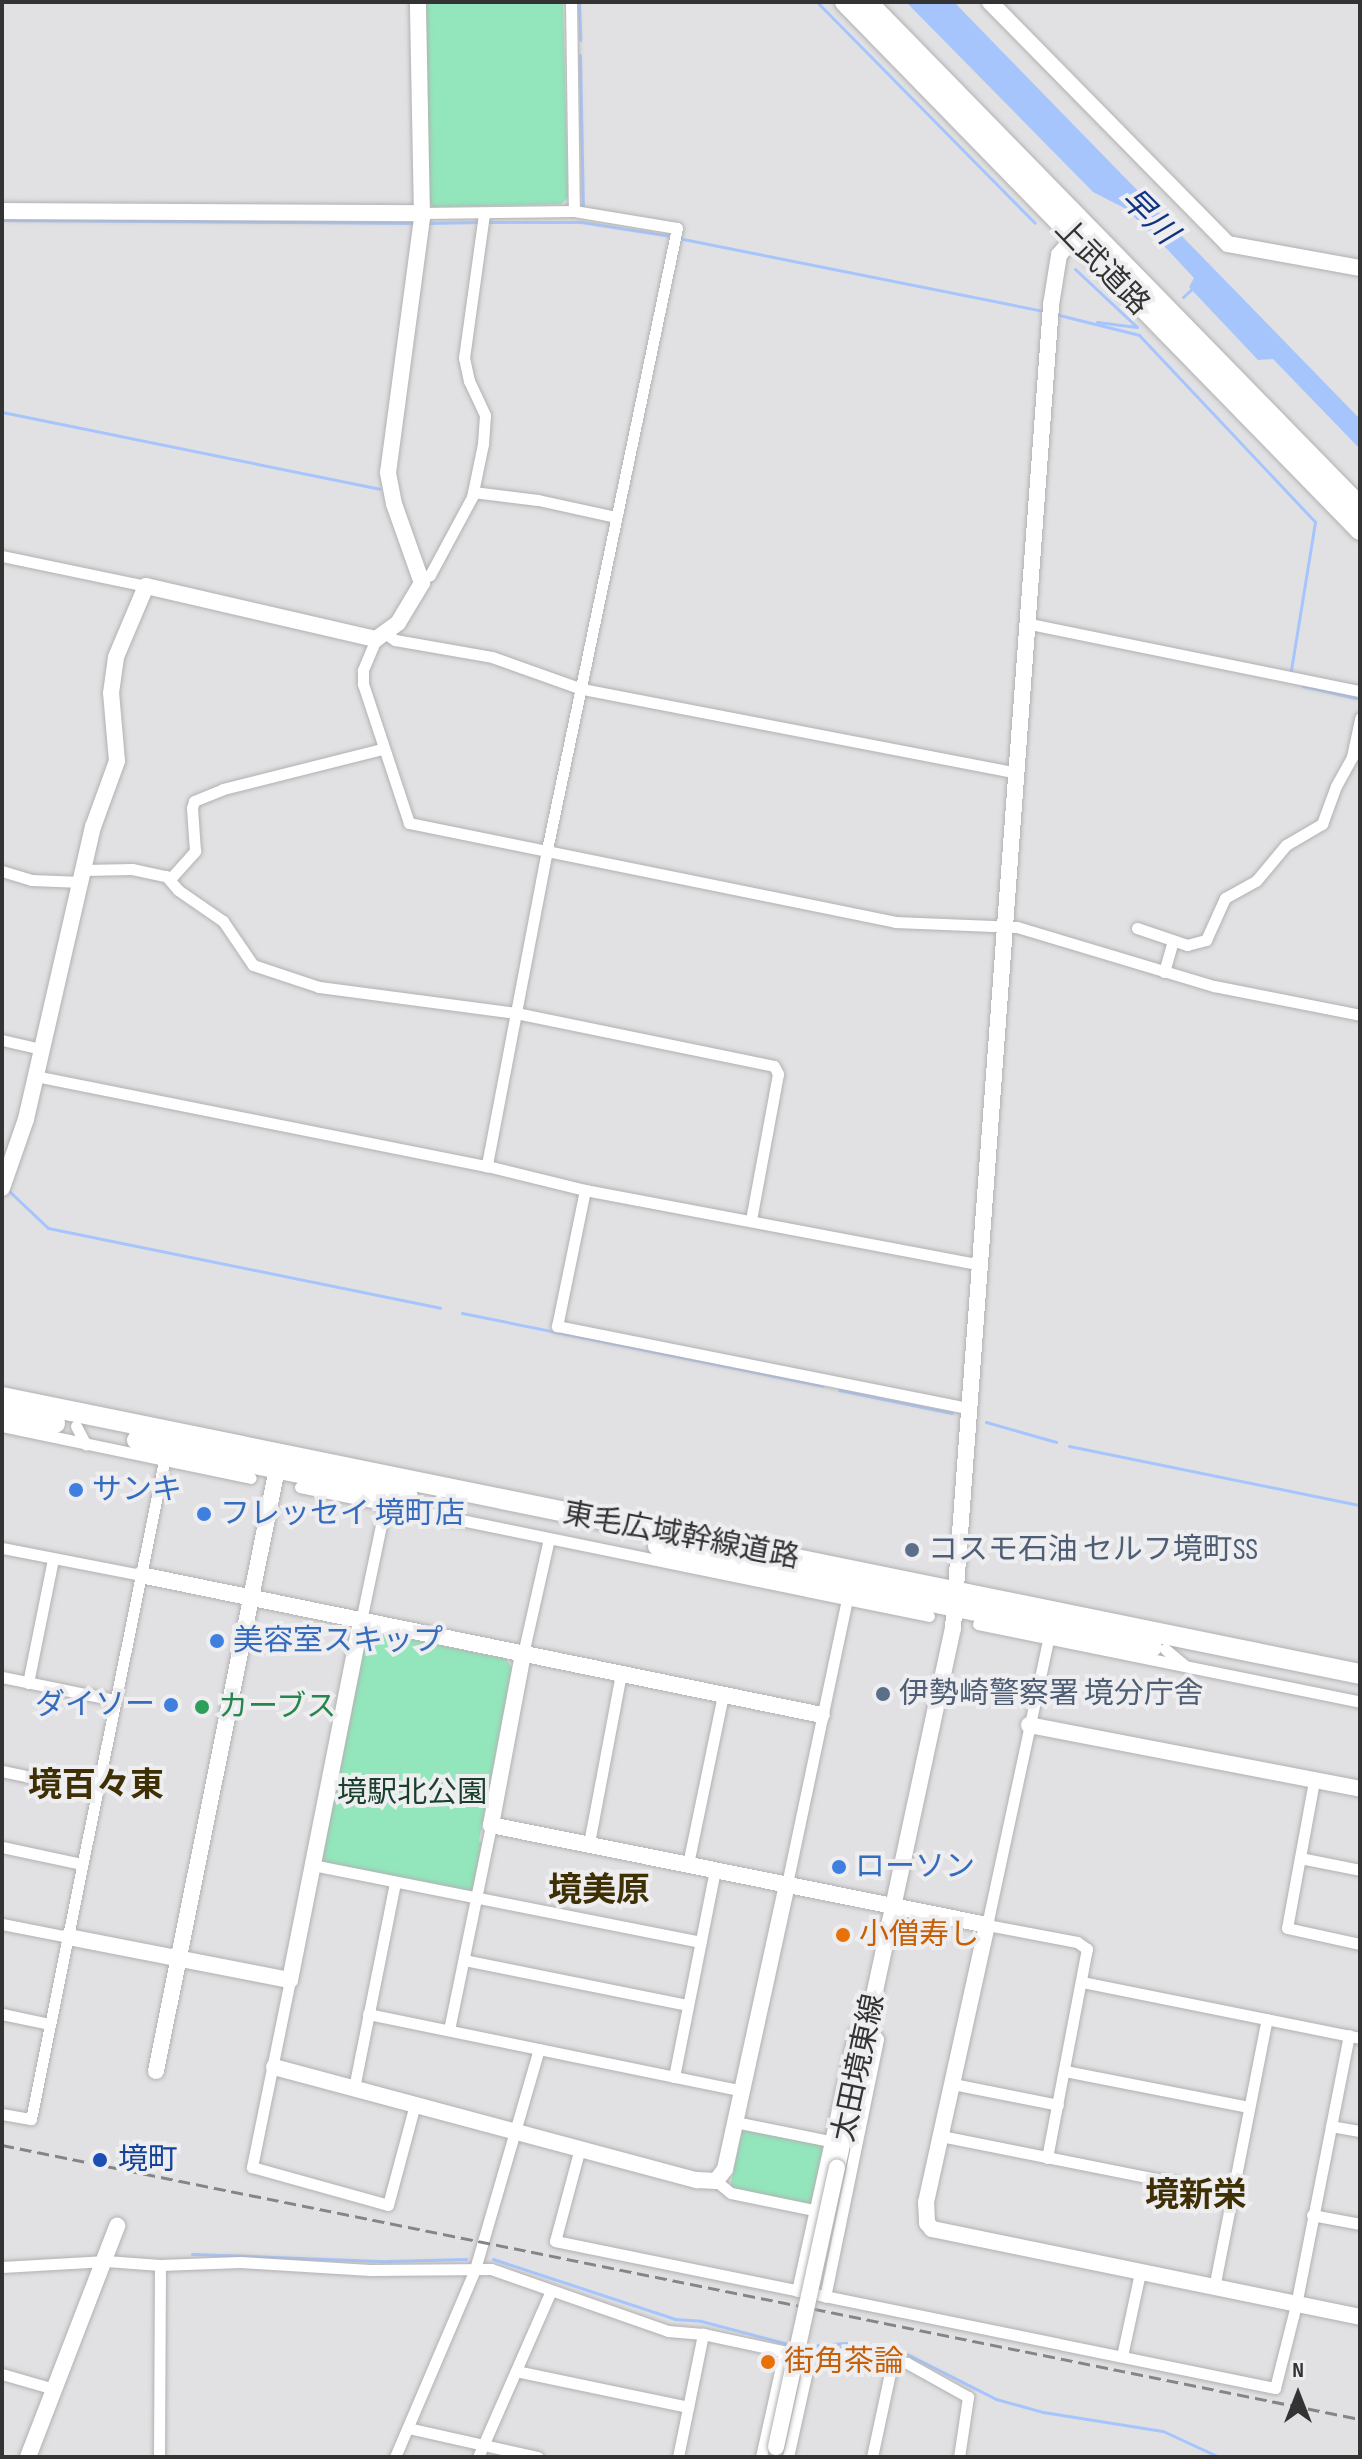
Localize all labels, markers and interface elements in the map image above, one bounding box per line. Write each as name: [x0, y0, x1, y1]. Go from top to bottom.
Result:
water label: 早川: [1112, 181, 1184, 253]
street label: 上武道路: [1047, 211, 1157, 323]
place label: サンキ: [92, 1472, 182, 1508]
marker: サンキ: [67, 1481, 85, 1499]
street label: 東毛広域幹線道路: [560, 1495, 802, 1577]
place label: フレッセイ 境町店: [220, 1496, 465, 1532]
marker: フレッセイ 境町店: [195, 1505, 213, 1523]
place label: コスモ石油 セルフ境町SS: [928, 1532, 1258, 1568]
marker: コスモ石油 セルフ境町SS: [903, 1541, 921, 1559]
place label: 美容室スキップ: [233, 1623, 443, 1659]
marker: 美容室スキップ: [208, 1632, 226, 1650]
place label: 伊勢崎警察署 境分庁舎: [899, 1676, 1204, 1712]
marker: 伊勢崎警察署 境分庁舎: [874, 1685, 892, 1703]
place label: ダイソー: [35, 1687, 155, 1723]
place label: カーブス: [218, 1689, 338, 1725]
marker: ダイソー: [162, 1696, 180, 1714]
marker: カーブス: [193, 1698, 211, 1716]
district label: 境百々東: [28, 1766, 164, 1806]
park label: 境駅北公園: [337, 1775, 487, 1811]
place label: ローソン: [855, 1849, 975, 1885]
marker: ローソン: [830, 1858, 848, 1876]
district label: 境美原: [548, 1871, 650, 1911]
place label: 小僧寿し: [859, 1917, 979, 1953]
marker: 小僧寿し: [834, 1926, 852, 1944]
street label: 太田境東線: [826, 1991, 892, 2145]
place label: 境町: [118, 2142, 178, 2178]
marker: 境町: [89, 2149, 111, 2171]
district label: 境新栄: [1145, 2176, 1247, 2216]
place label: 街角茶論: [784, 2344, 904, 2380]
marker: 街角茶論: [759, 2353, 777, 2371]
north arrow: [1258, 2355, 1338, 2435]
text: N: [1292, 2357, 1304, 2384]

